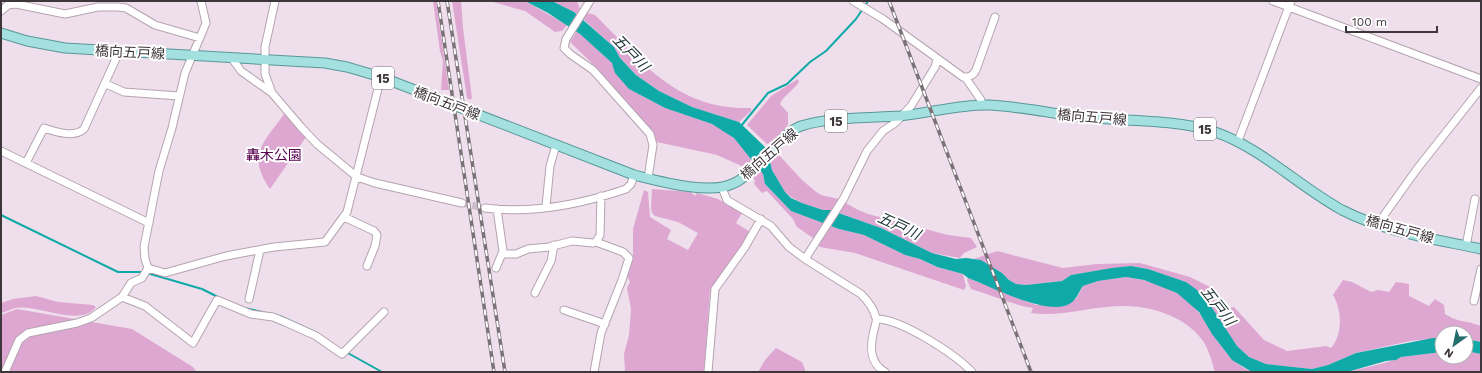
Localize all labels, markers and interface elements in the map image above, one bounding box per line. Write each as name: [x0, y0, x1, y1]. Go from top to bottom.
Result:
scale bar: [1346, 8, 1437, 34]
text: 100 m: [1352, 15, 1387, 29]
water label: 五戸川: [609, 31, 654, 77]
street label: 橋向五戸線: [95, 42, 165, 62]
road number: 15: [372, 67, 394, 89]
street label: 橋向五戸線: [411, 83, 483, 123]
street label: 橋向五戸線: [1056, 106, 1128, 128]
road number: 15: [825, 110, 847, 132]
road number: 15: [1194, 118, 1216, 140]
street label: 橋向五戸線: [737, 125, 801, 183]
park label: 轟木公園: [246, 147, 302, 163]
water label: 五戸川: [875, 208, 925, 245]
street label: 橋向五戸線: [1364, 212, 1436, 246]
water label: 五戸川: [1197, 283, 1240, 331]
north arrow: [1434, 325, 1474, 365]
text: N: [1442, 345, 1456, 361]

